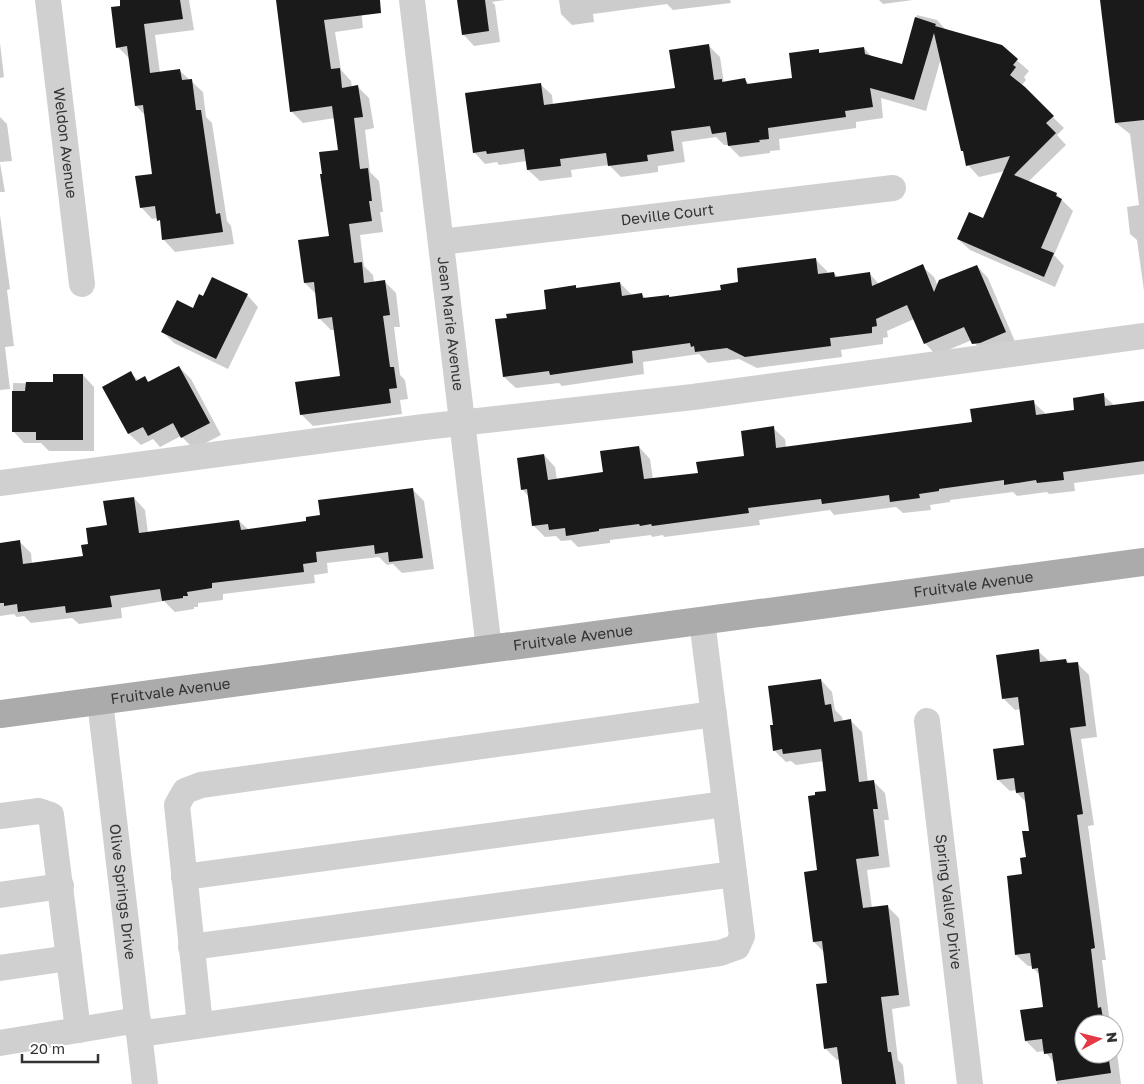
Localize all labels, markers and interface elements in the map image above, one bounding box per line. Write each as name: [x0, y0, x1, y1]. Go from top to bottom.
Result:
street label: Weldon Avenue: [51, 86, 82, 200]
street label: Deville Court: [620, 199, 715, 228]
street label: Jean Marie Avenue: [434, 255, 468, 392]
street label: Fruitvale Avenue: [912, 567, 1035, 601]
street label: Fruitvale Avenue: [512, 620, 634, 654]
street label: Fruitvale Avenue: [109, 673, 232, 707]
street label: Olive Springs Drive: [106, 823, 140, 961]
street label: Spring Valley Drive: [932, 833, 966, 970]
north arrow: [1074, 1014, 1124, 1064]
text: N: [1103, 1031, 1121, 1044]
scale bar: [22, 1032, 99, 1064]
text: 20 m: [30, 1039, 65, 1057]

